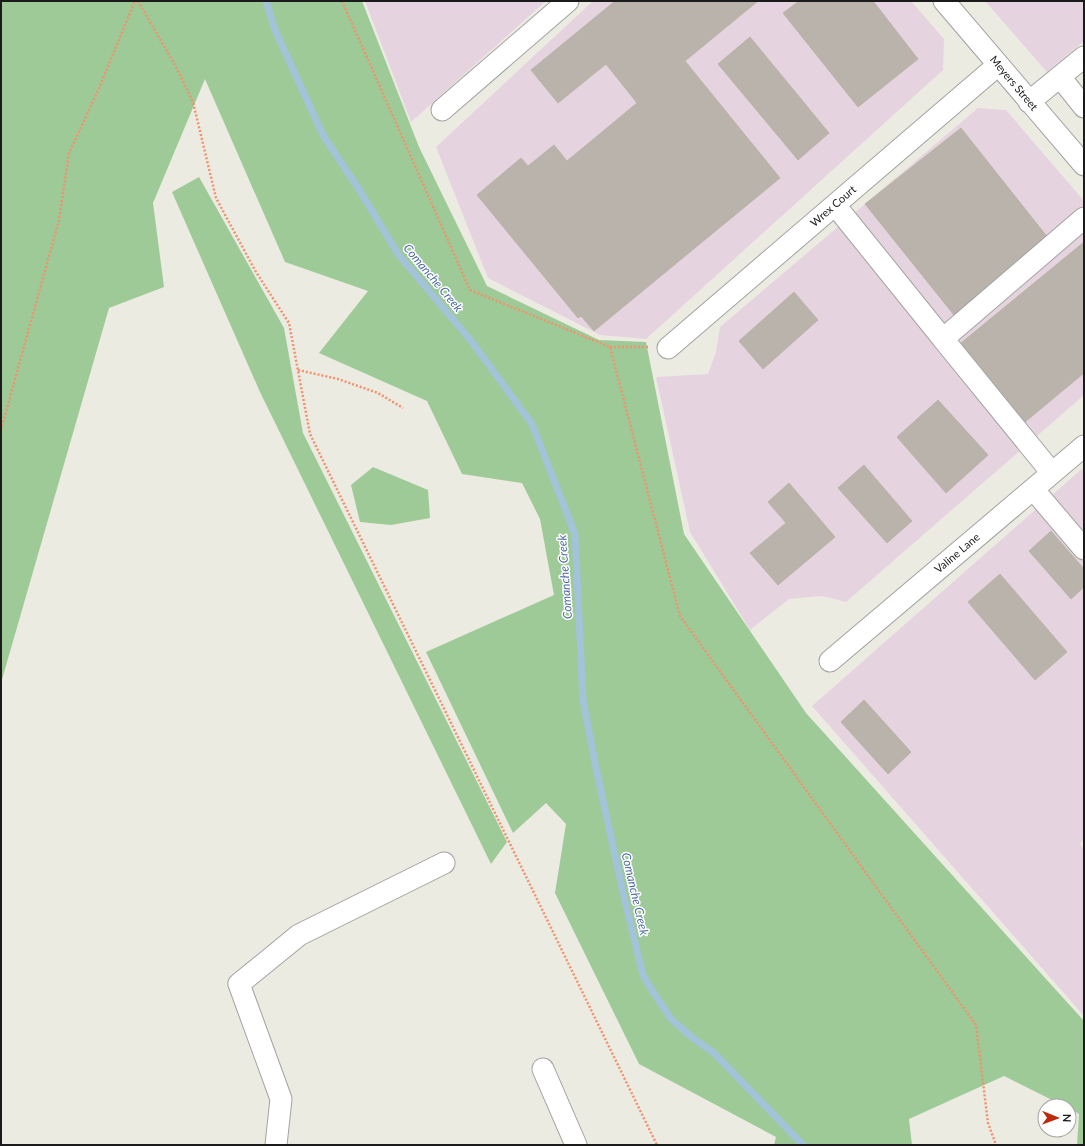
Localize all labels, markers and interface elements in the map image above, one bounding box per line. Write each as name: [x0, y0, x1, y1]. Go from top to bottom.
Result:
street label: Meyers Street: [988, 53, 1041, 113]
street label: Wrex Court: [807, 182, 858, 229]
water label: Comanche Creek: [401, 241, 466, 315]
street label: Valine Lane: [931, 530, 982, 575]
water label: Comanche Creek: [554, 534, 575, 620]
water label: Comanche Creek: [619, 851, 652, 937]
north arrow: [1037, 1098, 1077, 1138]
text: N: [1061, 1114, 1074, 1123]

